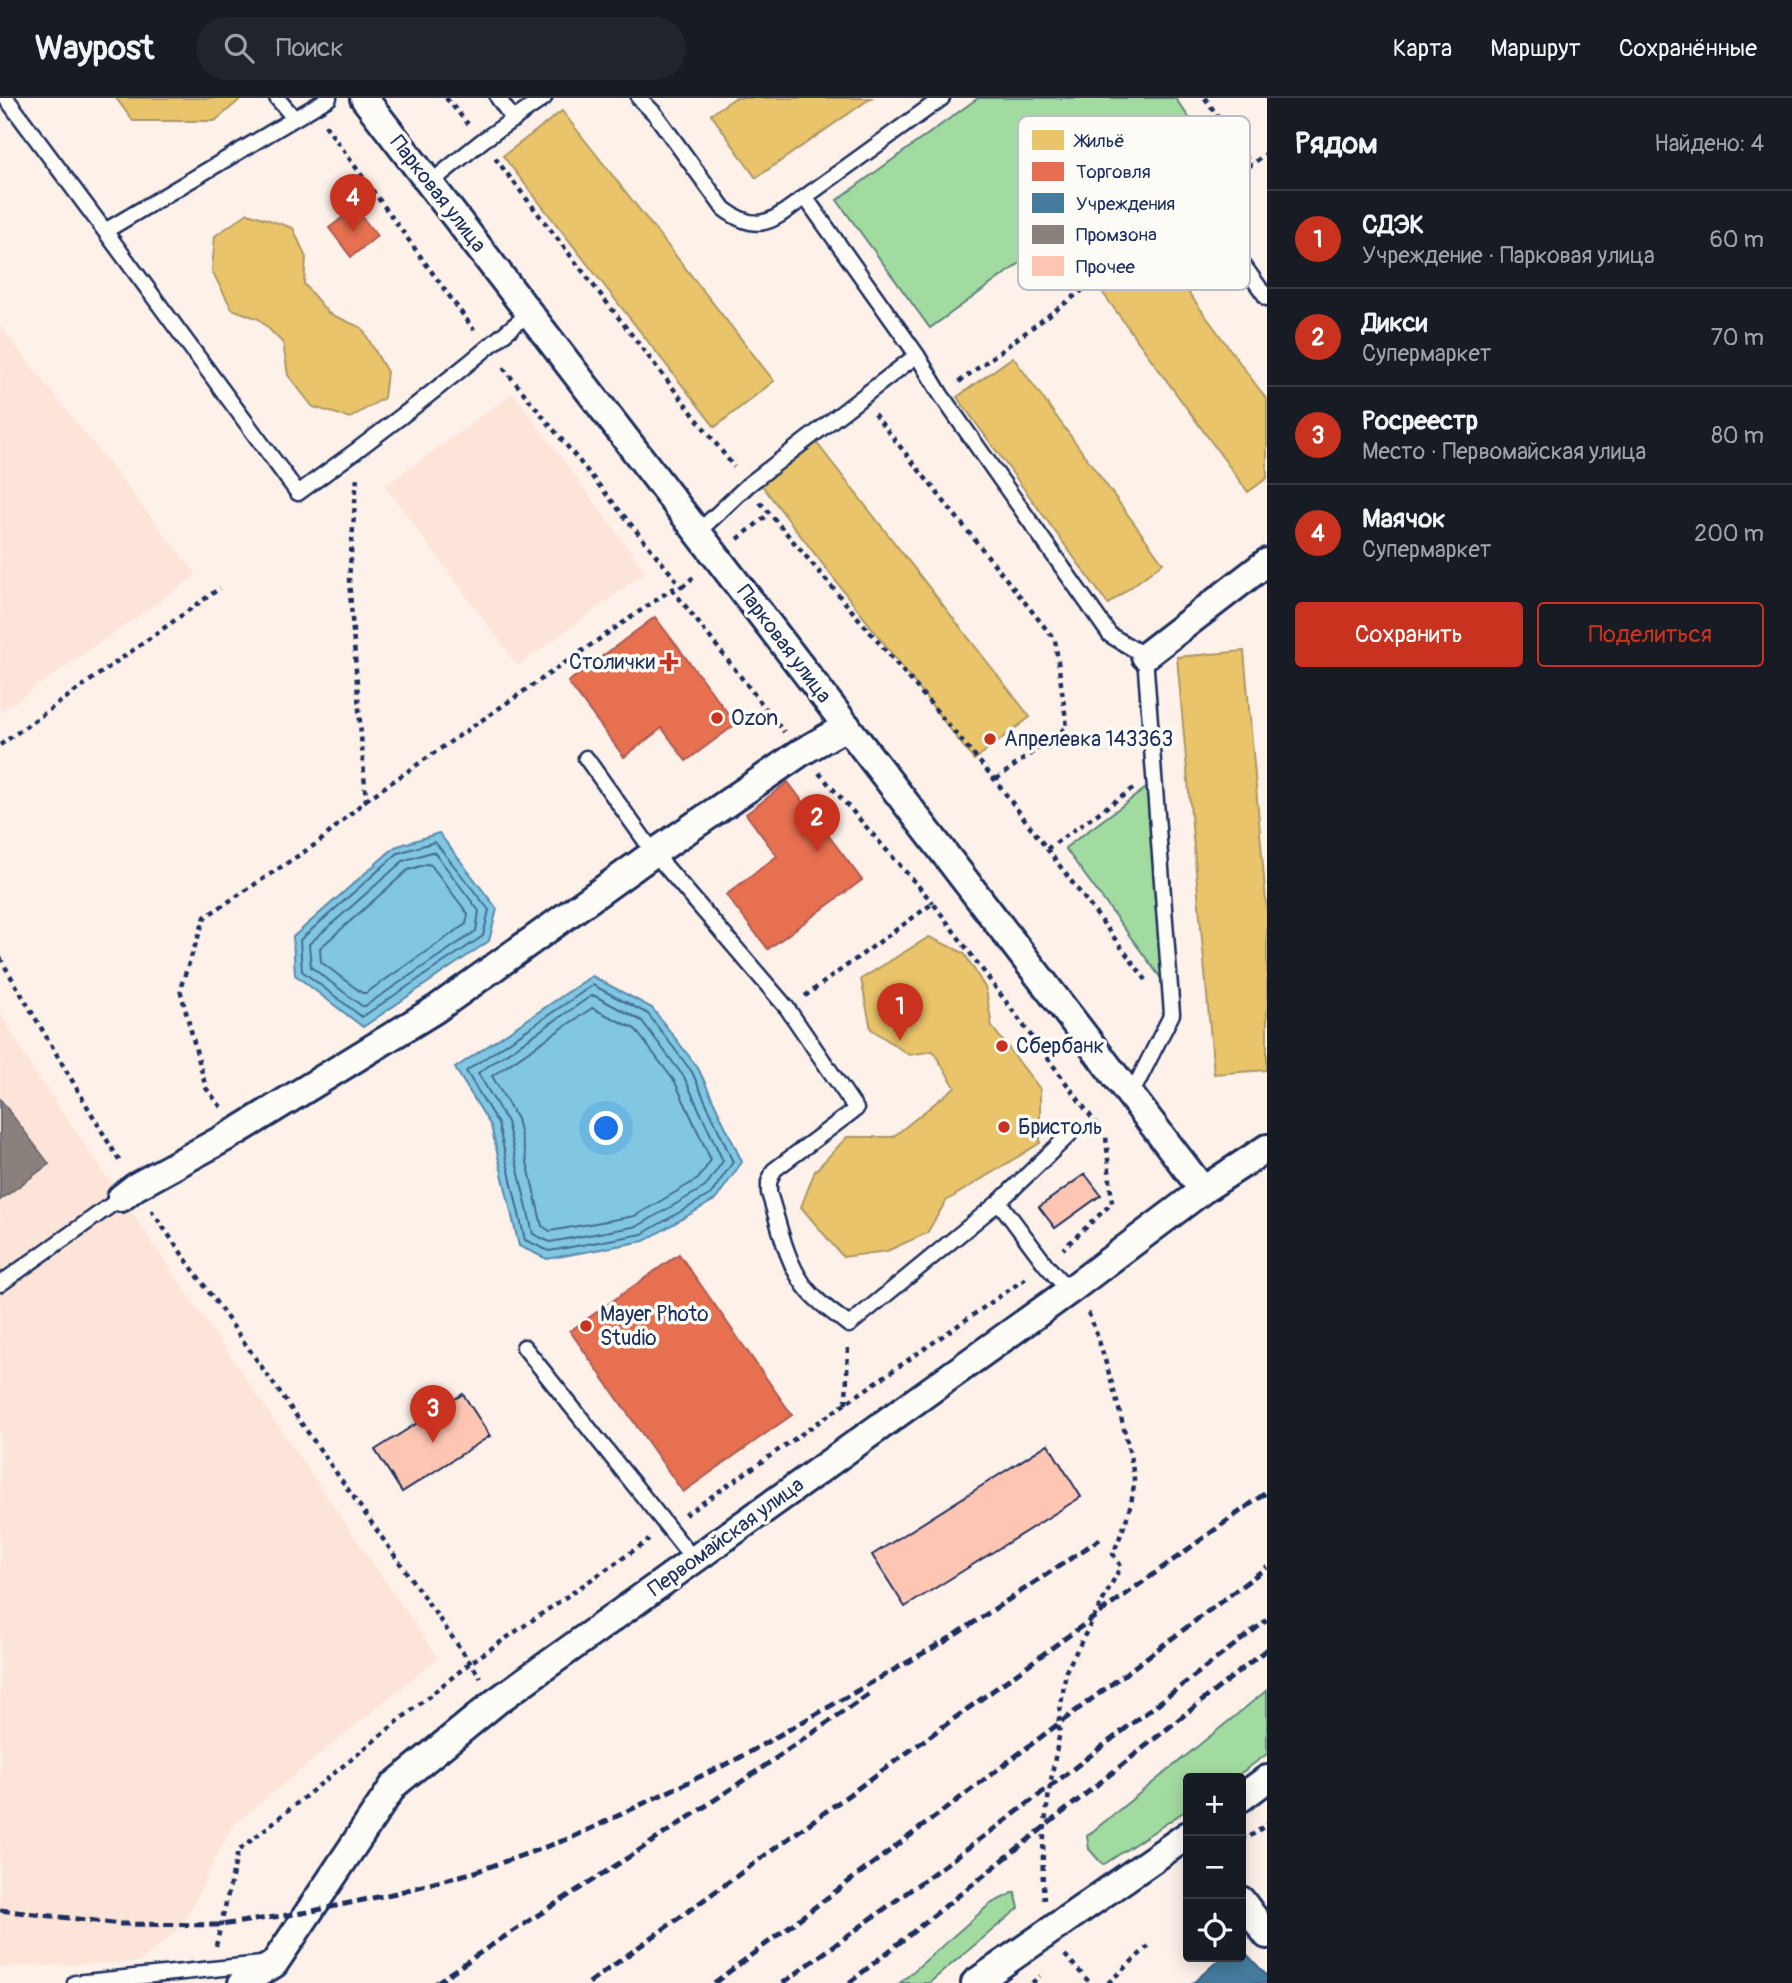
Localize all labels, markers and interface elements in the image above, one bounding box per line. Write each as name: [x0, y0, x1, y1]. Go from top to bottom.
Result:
search box: [196, 17, 686, 80]
text: Waypost: [35, 28, 154, 69]
icon: search: [220, 29, 258, 67]
text: Поиск: [276, 32, 344, 64]
text: Карта: [1393, 34, 1452, 63]
text: Маршрут: [1490, 34, 1581, 63]
text: Сохранённые: [1619, 34, 1757, 63]
legend: [1018, 116, 1250, 290]
text: Рядом: [1295, 125, 1378, 162]
text: Жильё: [1073, 129, 1125, 153]
text: Найдено: 4: [1654, 129, 1764, 158]
street label: Парковая улица: [384, 130, 492, 258]
text: Торговля: [1076, 160, 1151, 184]
pin: 4: [330, 174, 376, 232]
text: Учреждения: [1076, 192, 1175, 216]
text: СДЭК: [1362, 209, 1424, 241]
text: Промзона: [1076, 223, 1157, 247]
text: 1: [1314, 225, 1323, 254]
text: 60 m: [1709, 225, 1764, 254]
text: Учреждение · Парковая улица: [1362, 241, 1655, 270]
text: Прочее: [1076, 255, 1136, 279]
text: Дикси: [1362, 307, 1427, 339]
text: 2: [1312, 323, 1324, 352]
text: 70 m: [1711, 323, 1764, 352]
text: Супермаркет: [1362, 339, 1491, 368]
text: Росреестр: [1362, 405, 1478, 437]
text: 3: [1312, 421, 1324, 450]
text: 80 m: [1711, 421, 1764, 450]
text: Место · Первомайская улица: [1362, 437, 1646, 466]
text: Маячок: [1362, 503, 1446, 535]
text: 4: [1311, 519, 1325, 548]
text: 200 m: [1694, 519, 1764, 548]
text: Супермаркет: [1362, 535, 1491, 564]
street label: Парковая улица: [731, 579, 837, 709]
button: Сохранить: [1295, 602, 1523, 667]
button: Поделиться: [1537, 602, 1764, 667]
place label: Столички: [569, 649, 655, 676]
marker: Столички: [661, 654, 677, 670]
place label: Ozon: [731, 705, 778, 732]
marker: Ozon: [709, 710, 725, 726]
place label: Апрелевка 143363: [1004, 726, 1173, 753]
marker: Апрелевка 143363: [982, 731, 998, 747]
pin: 2: [794, 794, 840, 852]
pin: 1: [877, 983, 923, 1041]
place label: Сбербанк: [1016, 1033, 1105, 1060]
marker: Сбербанк: [994, 1038, 1010, 1054]
your location: [589, 1111, 623, 1145]
place label: Бристоль: [1018, 1114, 1103, 1141]
marker: Бристоль: [996, 1119, 1012, 1135]
place label: Mayer Photo Studio: [600, 1301, 709, 1352]
marker: Mayer Photo Studio: [578, 1318, 594, 1334]
pin: 3: [410, 1385, 456, 1443]
street label: Первомайская улица: [643, 1471, 809, 1603]
map controls: [1183, 1773, 1246, 1962]
button: +: [1183, 1773, 1246, 1836]
button: −: [1183, 1836, 1246, 1899]
button: locate: [1183, 1899, 1246, 1962]

